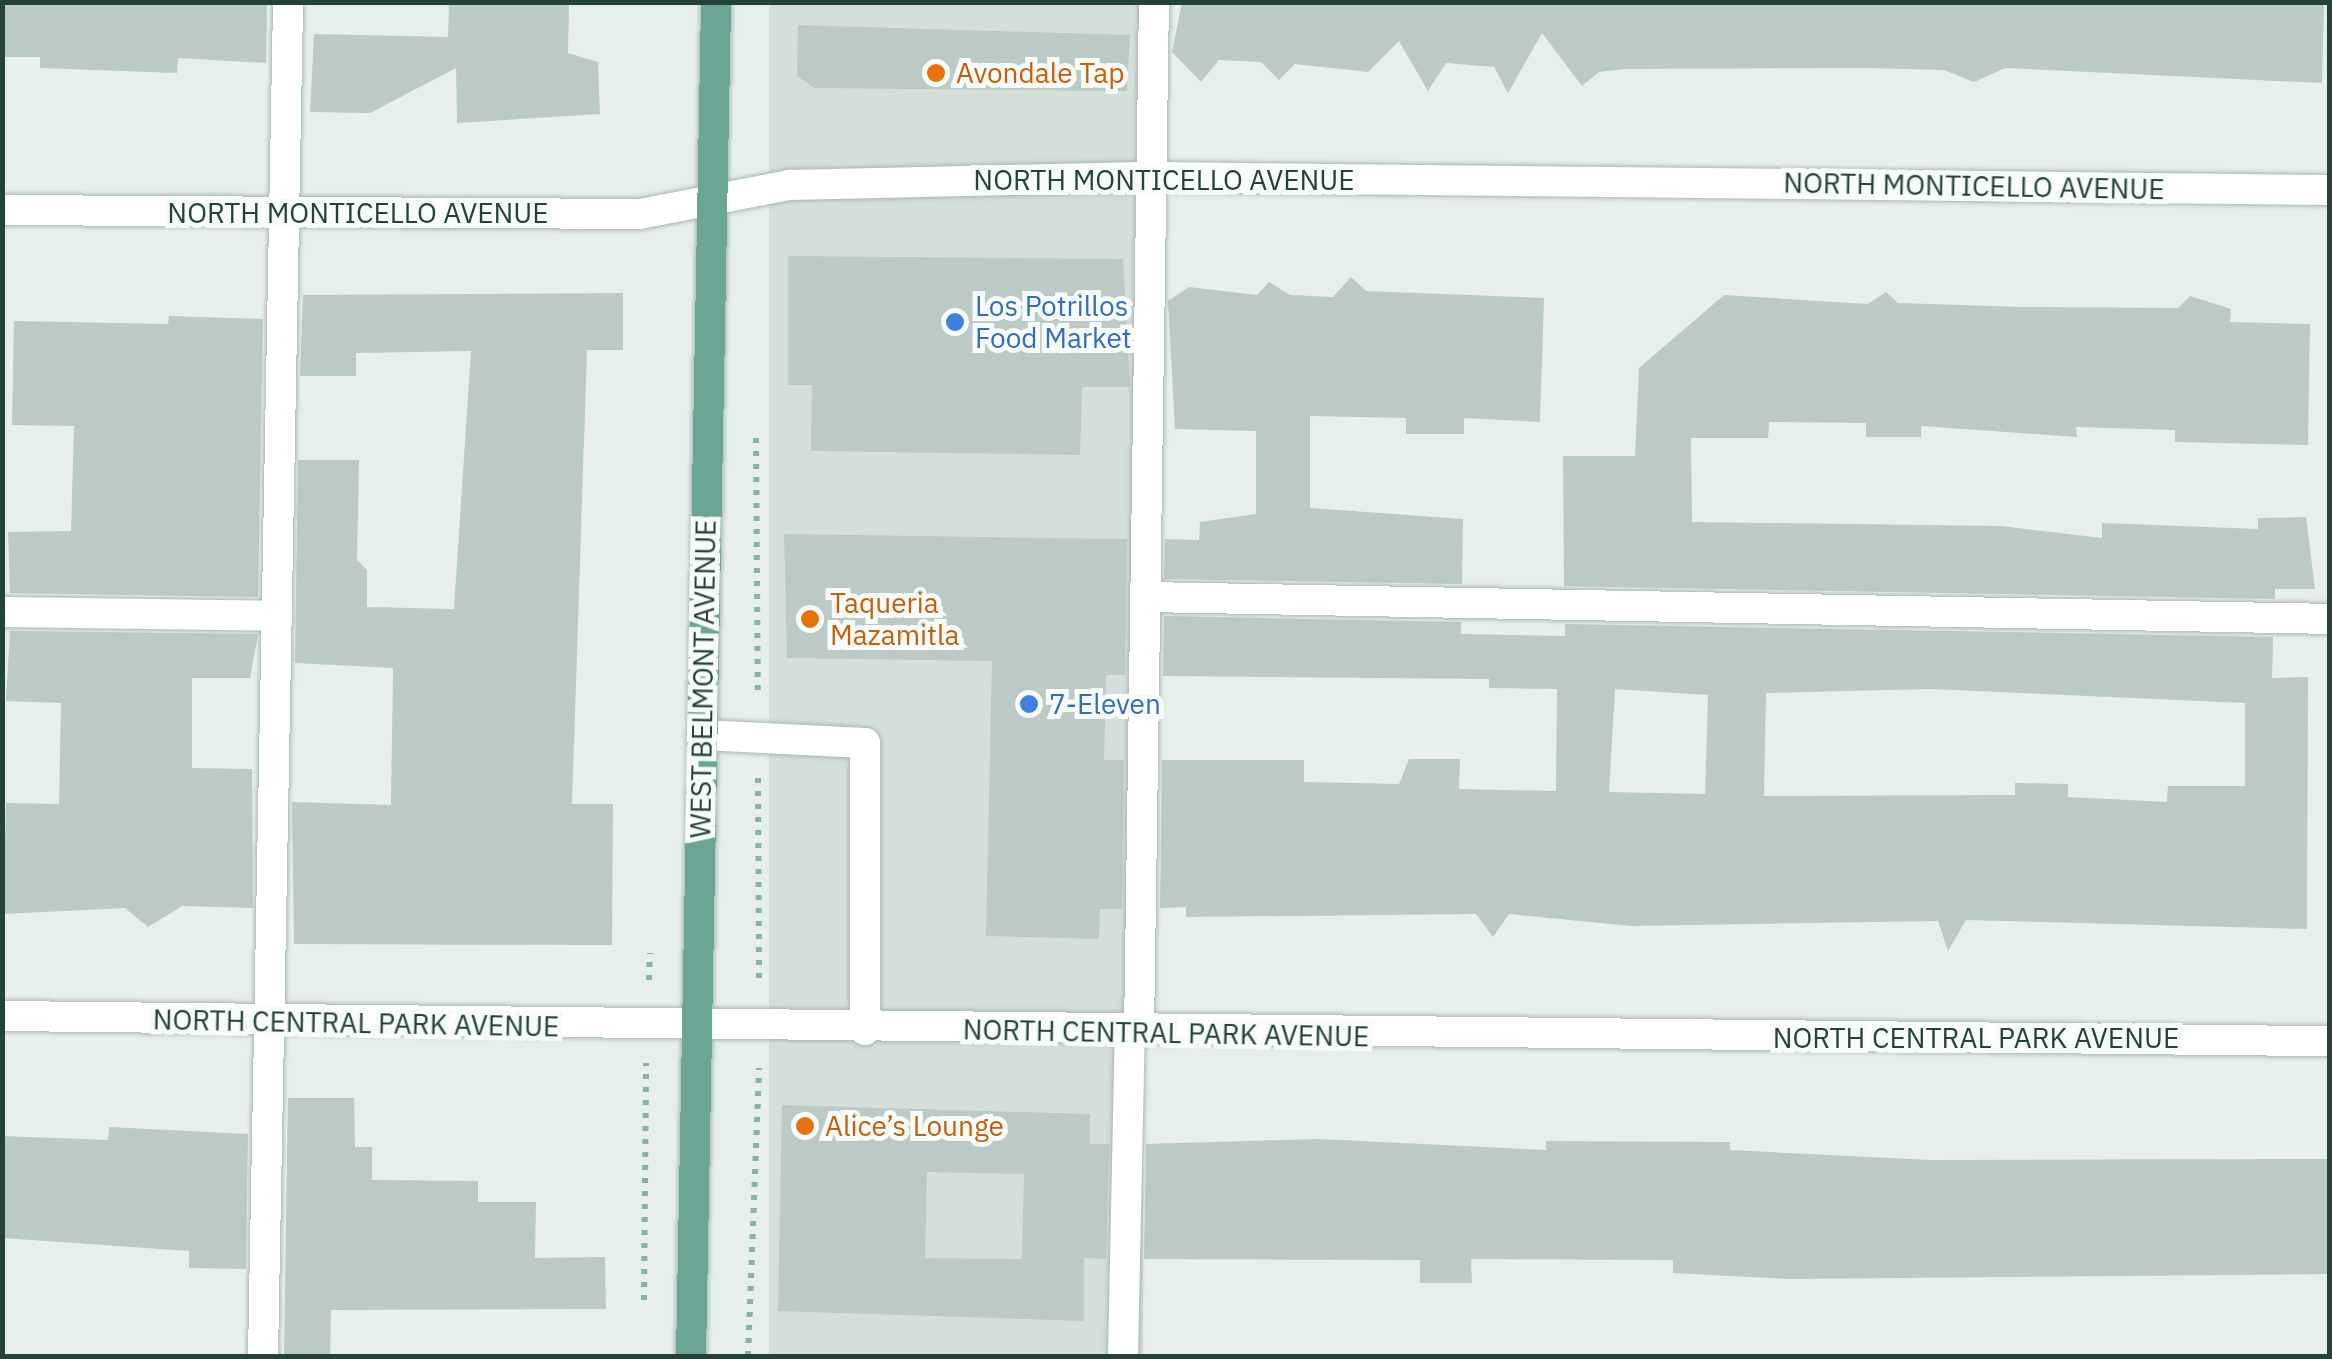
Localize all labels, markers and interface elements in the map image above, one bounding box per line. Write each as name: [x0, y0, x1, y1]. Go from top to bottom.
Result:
place label: Avondale Tap: [956, 56, 1125, 90]
marker: Avondale Tap: [925, 62, 947, 84]
street label: NORTH MONTICELLO AVENUE: [973, 163, 1355, 197]
street label: NORTH MONTICELLO AVENUE: [1783, 166, 2165, 206]
street label: NORTH MONTICELLO AVENUE: [167, 196, 549, 230]
place label: Los Potrillos Food Market: [975, 289, 1132, 355]
marker: Los Potrillos Food Market: [944, 311, 966, 333]
street label: WEST BELMONT AVENUE: [683, 519, 723, 839]
place label: Taqueria Mazamitla: [830, 586, 959, 652]
marker: Taqueria Mazamitla: [799, 608, 821, 630]
place label: 7-Eleven: [1049, 687, 1161, 721]
marker: 7-Eleven: [1018, 693, 1040, 715]
street label: NORTH CENTRAL PARK AVENUE: [152, 1003, 560, 1043]
street label: NORTH CENTRAL PARK AVENUE: [962, 1013, 1370, 1053]
street label: NORTH CENTRAL PARK AVENUE: [1773, 1021, 2179, 1055]
place label: Alice’s Lounge: [825, 1109, 1004, 1143]
marker: Alice’s Lounge: [794, 1115, 816, 1137]

